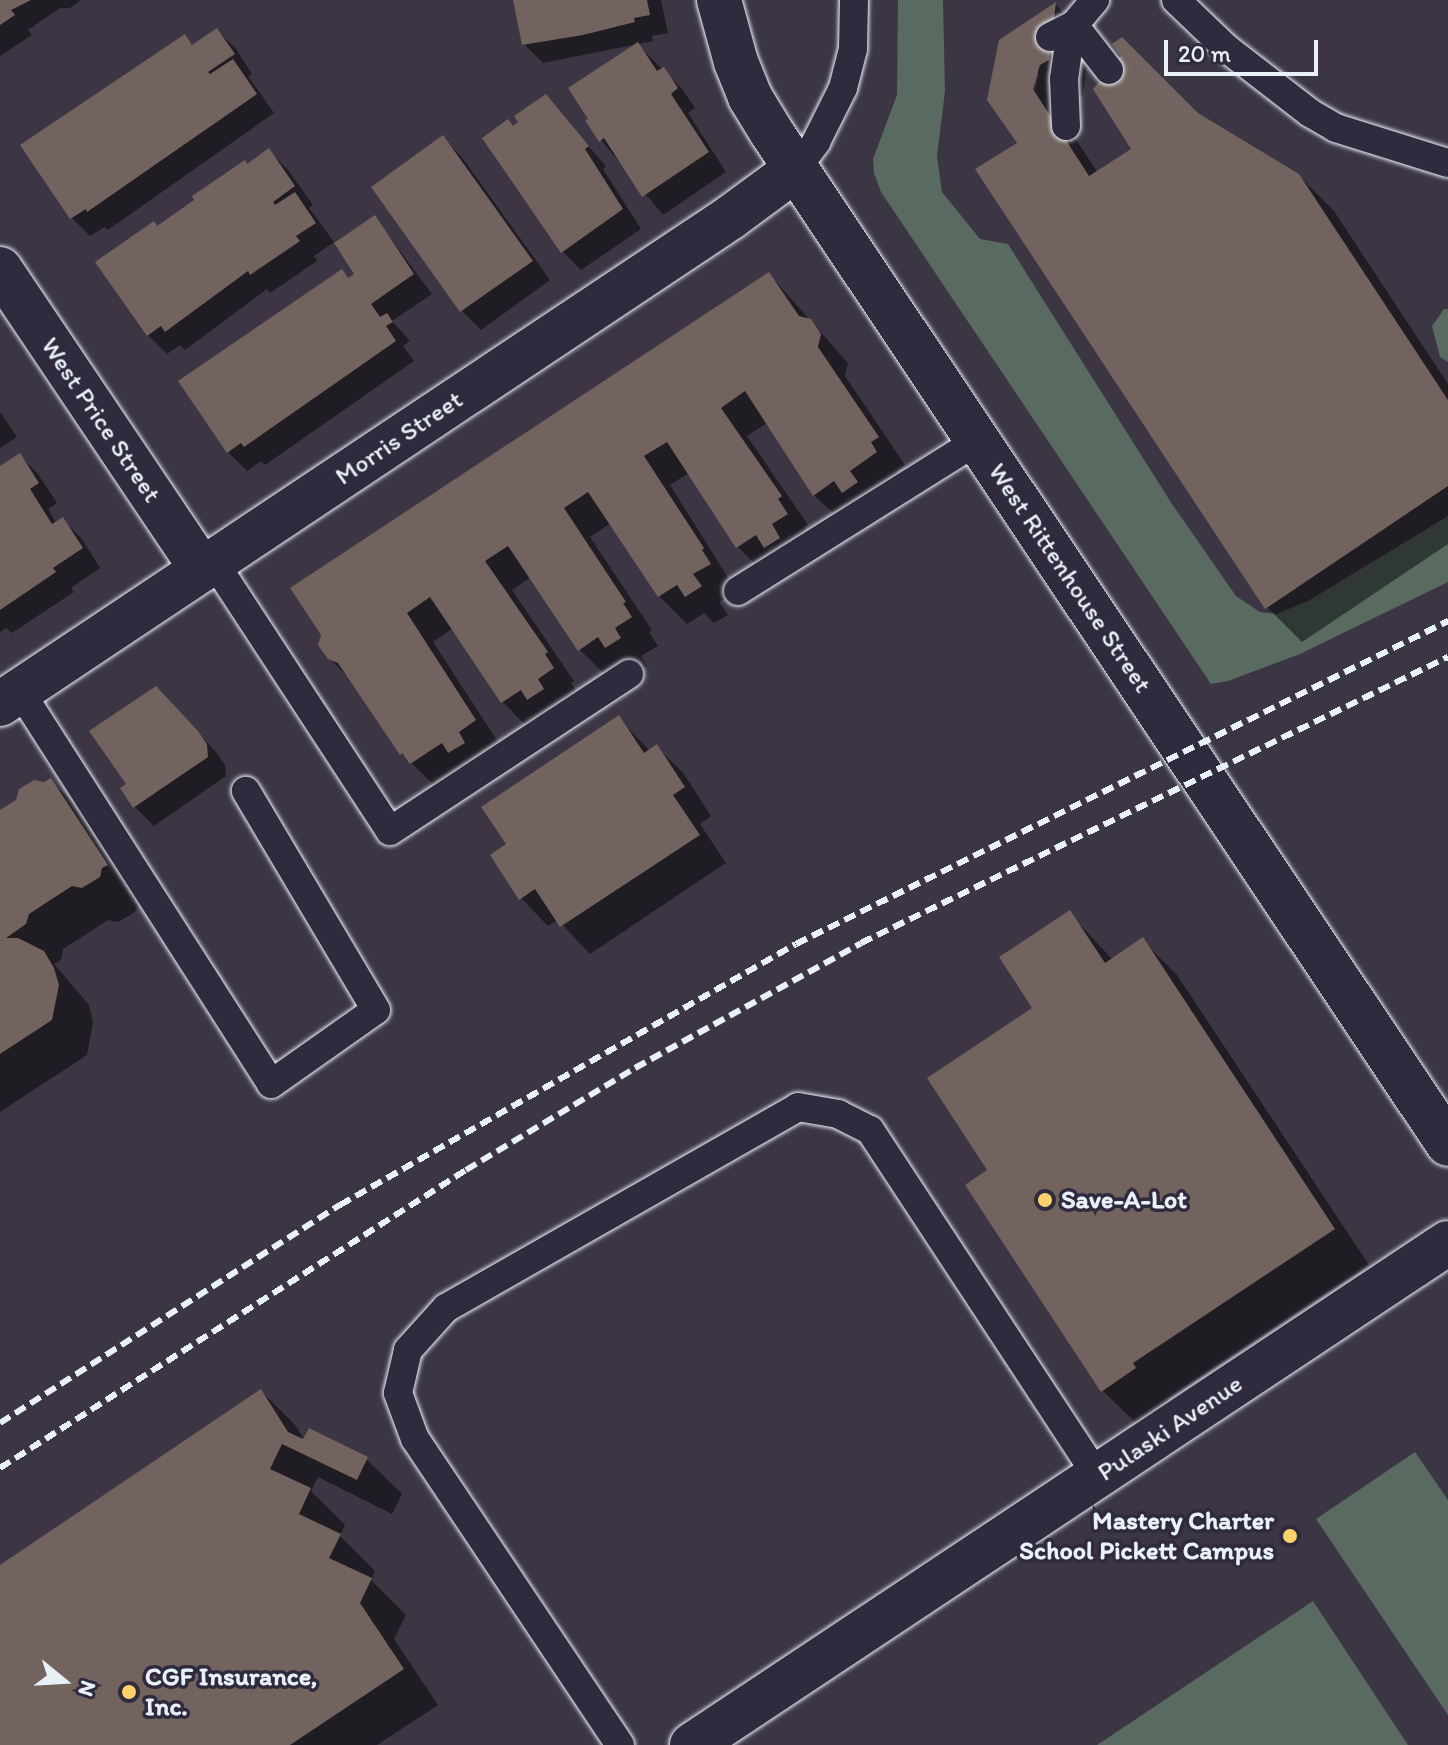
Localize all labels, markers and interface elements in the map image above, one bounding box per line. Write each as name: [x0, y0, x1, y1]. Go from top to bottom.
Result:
scale bar: [1168, 24, 1322, 74]
text: 20 m: [1178, 39, 1231, 68]
street label: West Price Street: [35, 332, 167, 508]
street label: Morris Street: [329, 384, 469, 492]
street label: West Rittenhouse Street: [982, 458, 1158, 698]
place label: Save-A-Lot: [1061, 1184, 1187, 1216]
marker: Save-A-Lot: [1036, 1191, 1054, 1209]
street label: Pulaski Avenue: [1092, 1368, 1248, 1488]
place label: Mastery Charter School Pickett Campus: [1020, 1505, 1274, 1566]
marker: Mastery Charter School Pickett Campus: [1281, 1527, 1299, 1545]
north arrow: [24, 1641, 104, 1721]
place label: CGF Insurance, Inc.: [145, 1661, 317, 1722]
text: N: [72, 1677, 102, 1700]
marker: CGF Insurance, Inc.: [120, 1683, 138, 1701]

